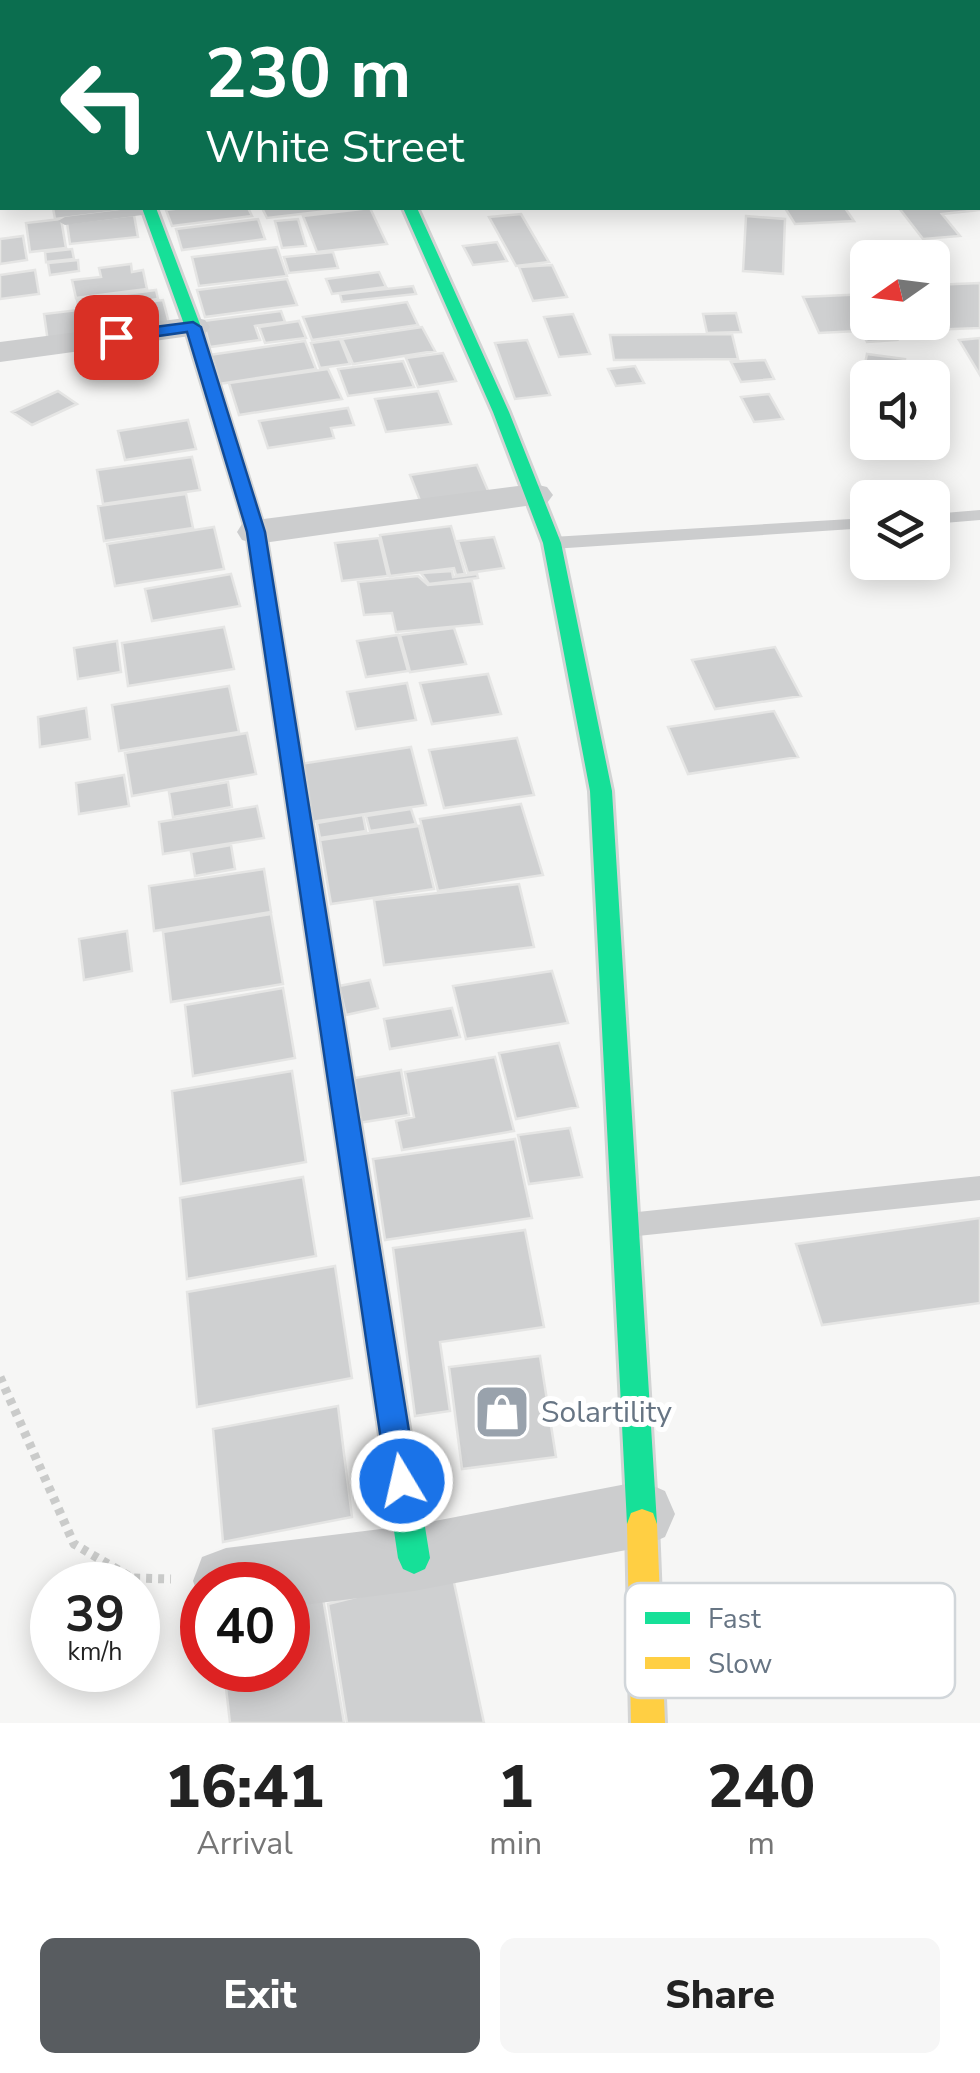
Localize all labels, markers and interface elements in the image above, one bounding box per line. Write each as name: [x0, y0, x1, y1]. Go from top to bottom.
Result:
text: 230 m: [205, 26, 411, 122]
icon: left: [40, 40, 170, 170]
text: White Street: [205, 117, 464, 178]
north arrow: [850, 240, 950, 340]
map controls: [850, 240, 950, 580]
pin: [74, 295, 159, 380]
icon: arrive: [89, 310, 144, 365]
button: sound: [850, 360, 950, 460]
button: layers: [850, 480, 950, 580]
shop icon: Solartility: [472, 1382, 532, 1442]
place label: Solartility: [541, 1392, 672, 1433]
position arrow: [350, 1429, 454, 1533]
speed limit sign: 40: [180, 1562, 310, 1692]
text: 39: [65, 1580, 125, 1649]
legend: [625, 1583, 955, 1698]
text: Fast: [708, 1600, 761, 1638]
text: km/h: [67, 1635, 123, 1669]
text: Slow: [708, 1645, 772, 1683]
text: 16:41: [165, 1746, 324, 1828]
text: 1: [498, 1746, 534, 1828]
text: 240: [707, 1746, 815, 1828]
text: Arrival: [197, 1822, 293, 1865]
text: min: [489, 1822, 542, 1865]
text: m: [747, 1822, 775, 1865]
button: Exit: [40, 1938, 480, 2053]
button: Share: [500, 1938, 940, 2053]

